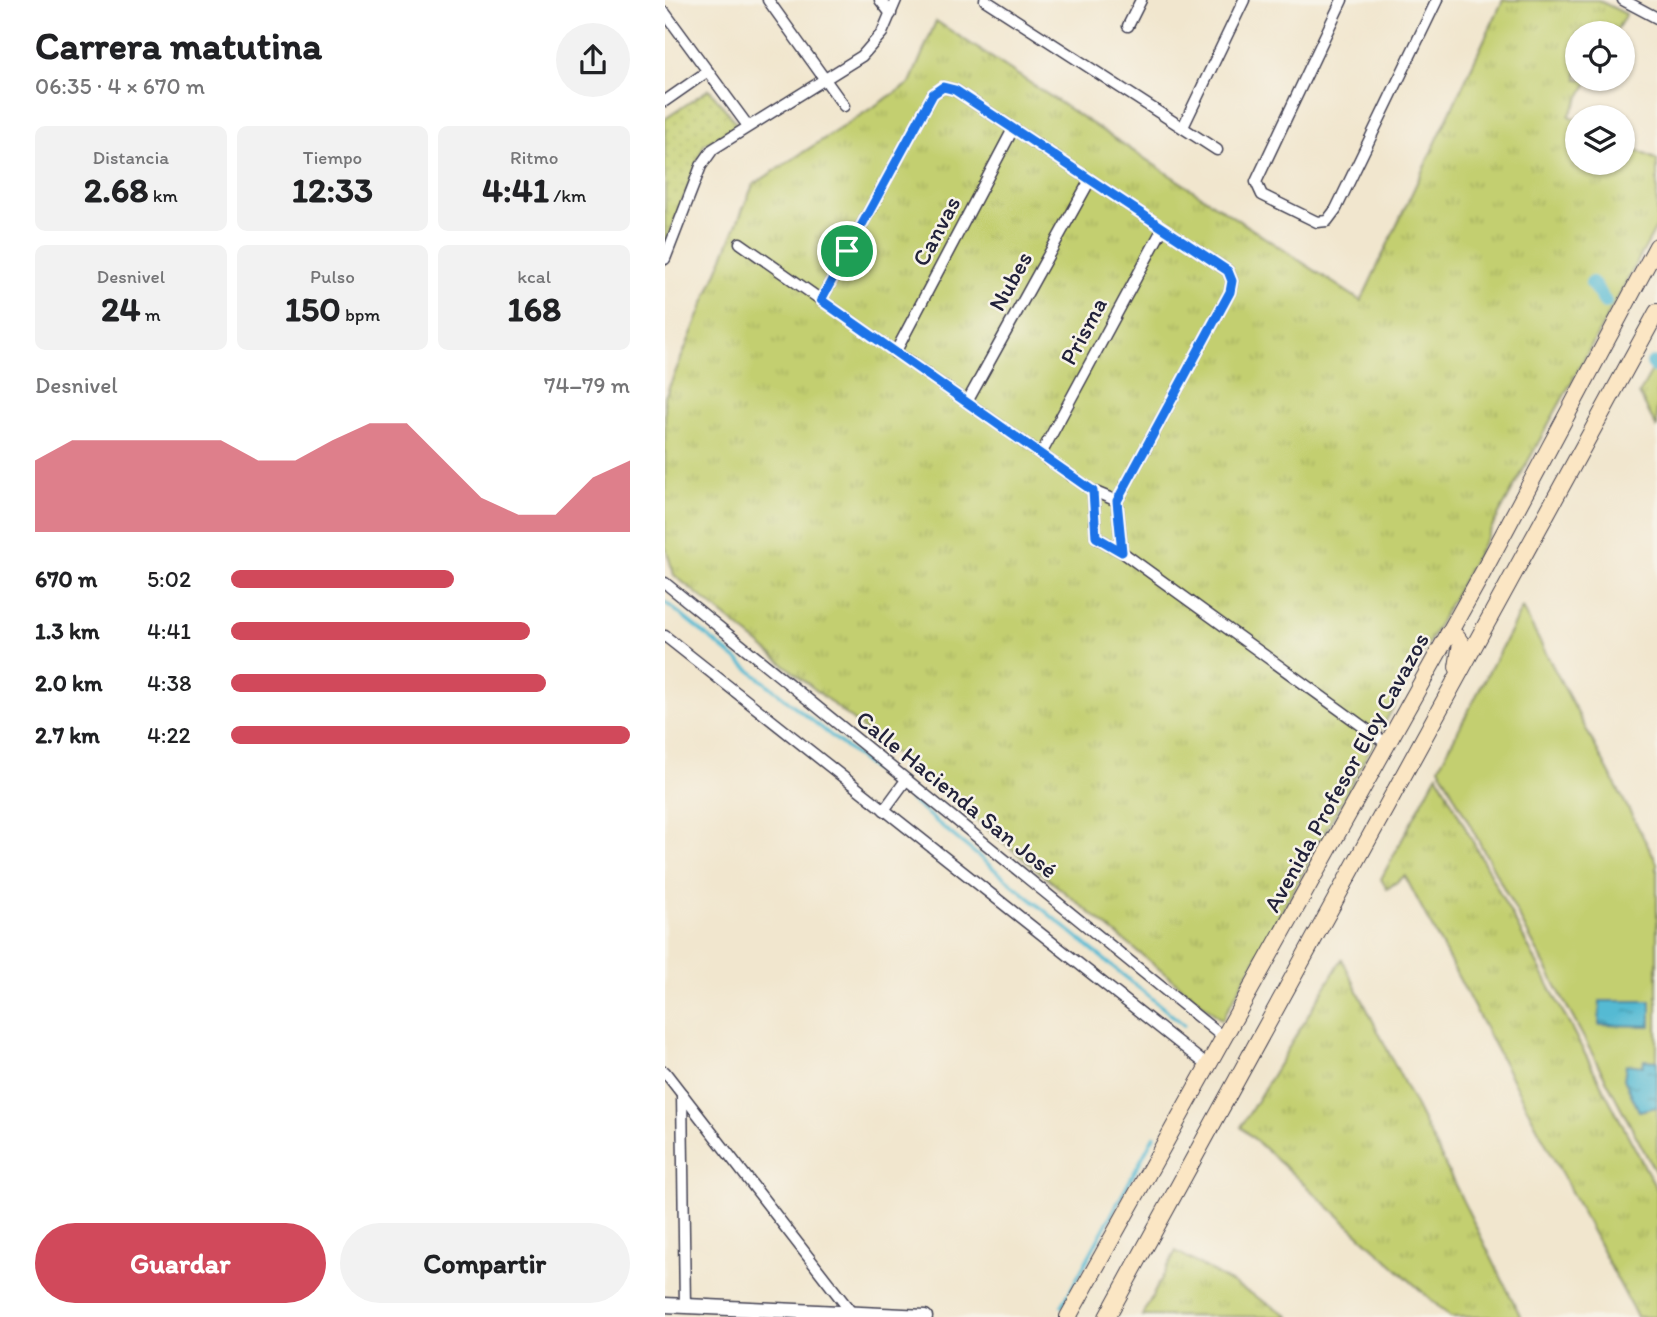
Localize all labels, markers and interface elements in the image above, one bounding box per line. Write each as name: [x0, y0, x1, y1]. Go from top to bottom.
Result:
map controls: [1565, 21, 1635, 175]
button: locate: [1565, 21, 1635, 91]
text: Carrera matutina: [35, 23, 322, 69]
button: share: [556, 23, 630, 97]
text: 06:35 · 4 × 670 m: [35, 72, 205, 100]
button: layers: [1565, 105, 1635, 175]
text: Distancia: [92, 146, 169, 169]
text: Tiempo: [303, 146, 362, 169]
text: Ritmo: [510, 146, 558, 169]
text: 2.68: [84, 169, 148, 211]
text: 12:33: [292, 169, 373, 211]
text: 4:41: [482, 169, 549, 211]
text: km: [148, 184, 178, 207]
text: /km: [549, 184, 586, 207]
street label: Canvas: [906, 191, 966, 271]
pin: [817, 221, 877, 281]
icon: arrive: [828, 232, 866, 270]
street label: Nubes: [982, 246, 1038, 316]
text: Desnivel: [97, 265, 165, 288]
text: Pulso: [310, 265, 355, 288]
text: kcal: [517, 265, 551, 288]
text: 24: [101, 288, 140, 330]
text: 150: [285, 288, 341, 330]
text: 168: [507, 288, 561, 330]
street label: Prisma: [1053, 292, 1113, 370]
text: m: [140, 303, 161, 326]
text: bpm: [341, 303, 380, 326]
text: Desnivel: [35, 371, 118, 399]
text: 74–79 m: [544, 371, 630, 399]
text: 670 m: [35, 565, 97, 593]
text: 5:02: [147, 565, 191, 593]
text: 1.3 km: [35, 617, 99, 645]
text: 4:41: [147, 617, 191, 645]
street label: Avenida Profesor Eloy Cavazos: [1257, 627, 1435, 917]
text: 2.0 km: [35, 669, 103, 697]
text: 4:38: [147, 669, 192, 697]
street label: Calle Hacienda San José: [850, 704, 1064, 884]
text: 2.7 km: [35, 721, 100, 749]
text: 4:22: [147, 721, 191, 749]
button: Guardar: [35, 1223, 326, 1303]
button: Compartir: [340, 1223, 630, 1303]

